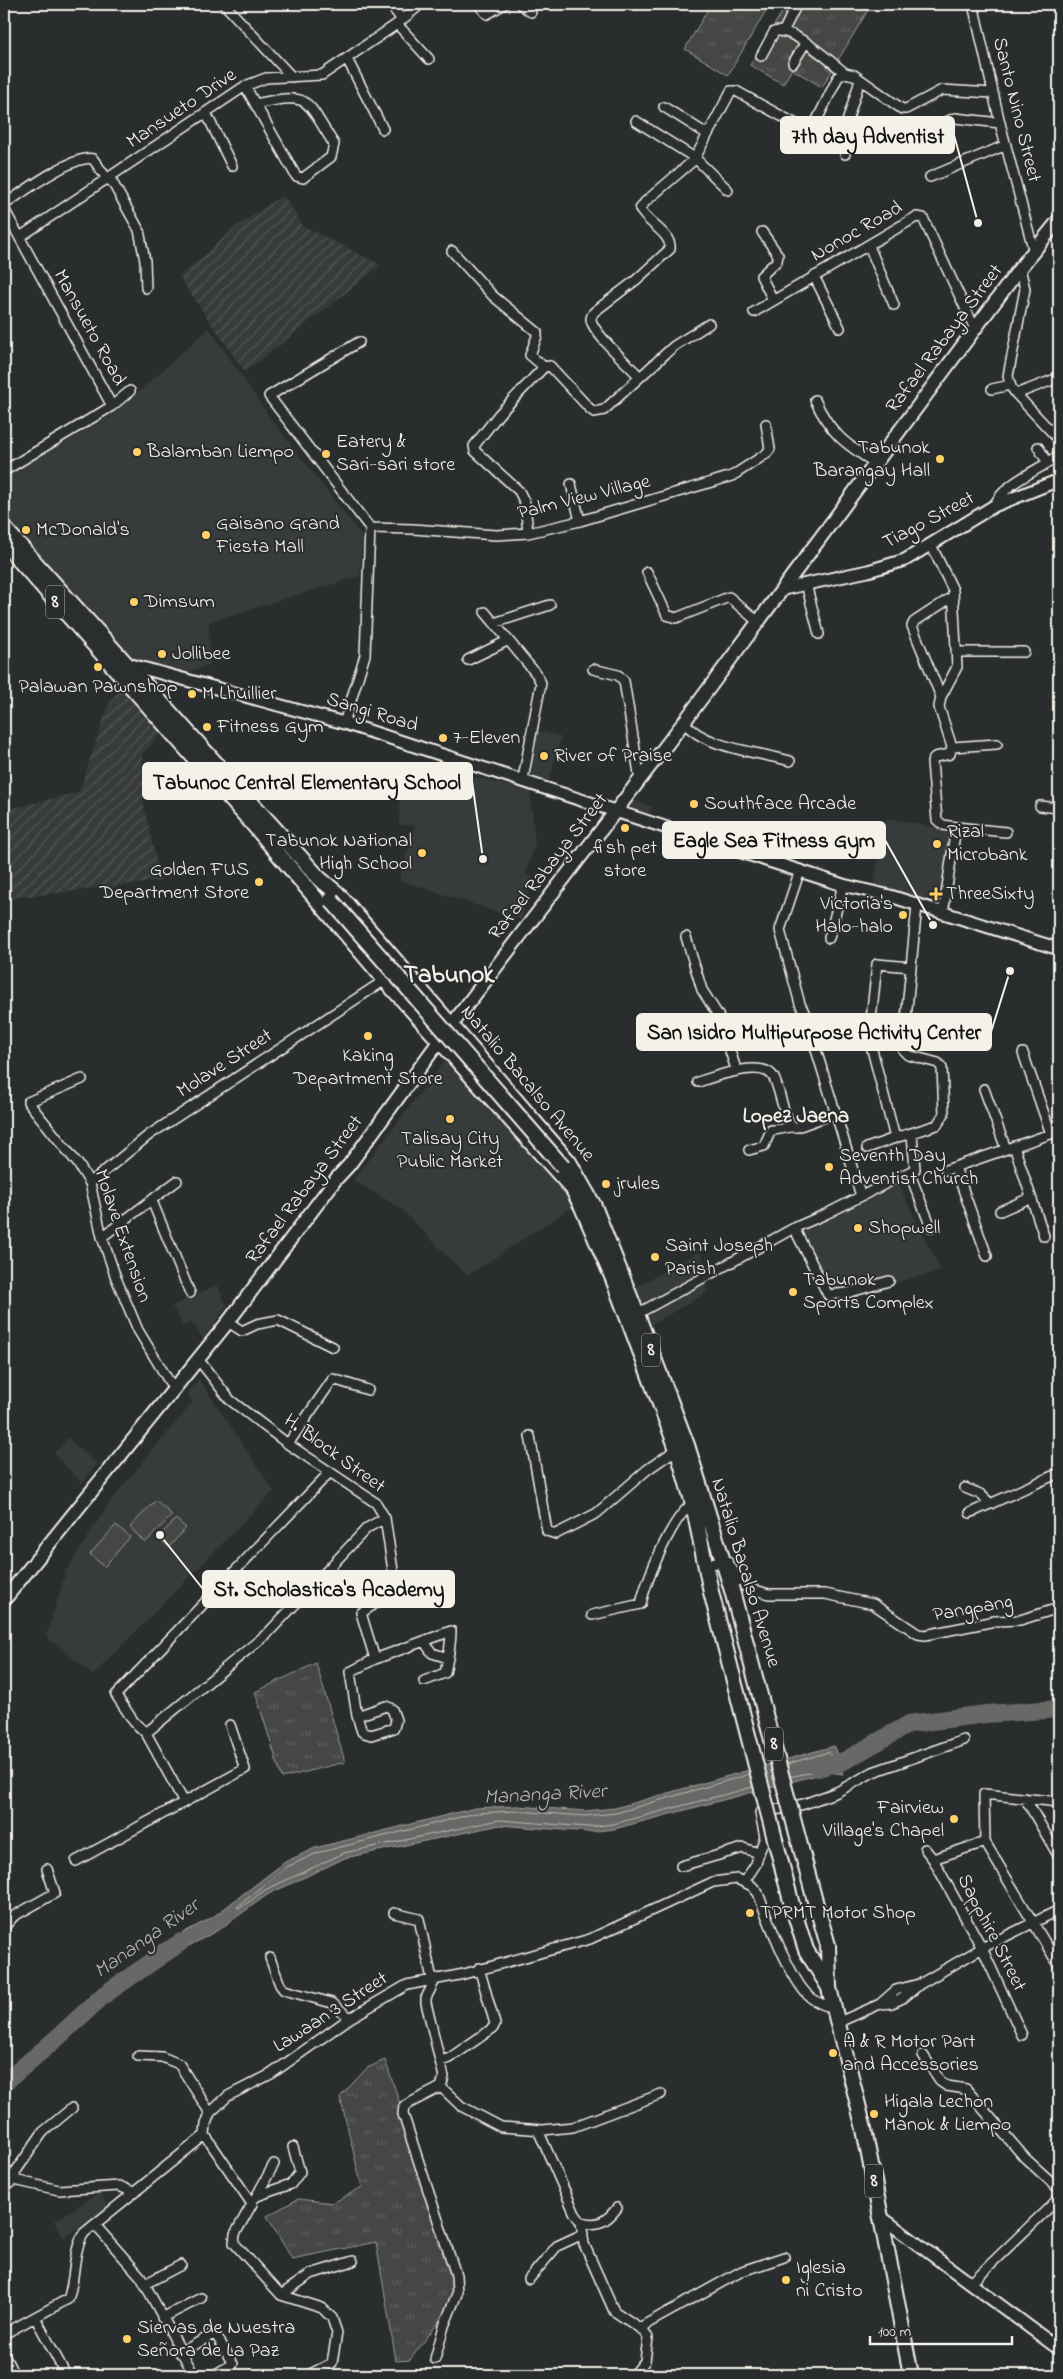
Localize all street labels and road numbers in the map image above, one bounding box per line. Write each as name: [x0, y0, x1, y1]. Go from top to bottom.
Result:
street label: Santo Nino Street: [984, 35, 1048, 186]
street label: Mansueto Drive: [121, 61, 243, 157]
street label: Nonoc Road: [806, 194, 908, 270]
street label: Rafael Rabaya Street: [879, 258, 1011, 420]
street label: Mansueto Road: [45, 265, 133, 391]
street label: Palm View Village: [515, 468, 654, 529]
street label: Tiago Street: [878, 484, 981, 558]
road number: 8: [46, 586, 64, 618]
street label: Sangi Road: [322, 685, 421, 742]
street label: Rafael Rabaya Street: [482, 787, 616, 947]
street label: Natalio Bacalso Avenue: [453, 999, 601, 1169]
street label: Molave Street: [171, 1022, 279, 1106]
street label: Rafael Rabaya Street: [239, 1109, 371, 1271]
street label: Molave Extension: [86, 1166, 158, 1307]
road number: 8: [642, 1334, 660, 1366]
street label: H. Block Street: [277, 1407, 391, 1501]
street label: Natalio Bacalso Avenue: [702, 1475, 788, 1671]
street label: Pangpang: [931, 1588, 1015, 1631]
road number: 8: [765, 1728, 783, 1760]
street label: Sapphire Street: [949, 1869, 1033, 1997]
street label: Lawaan 3 Street: [268, 1965, 394, 2061]
road number: 8: [865, 2164, 883, 2198]

